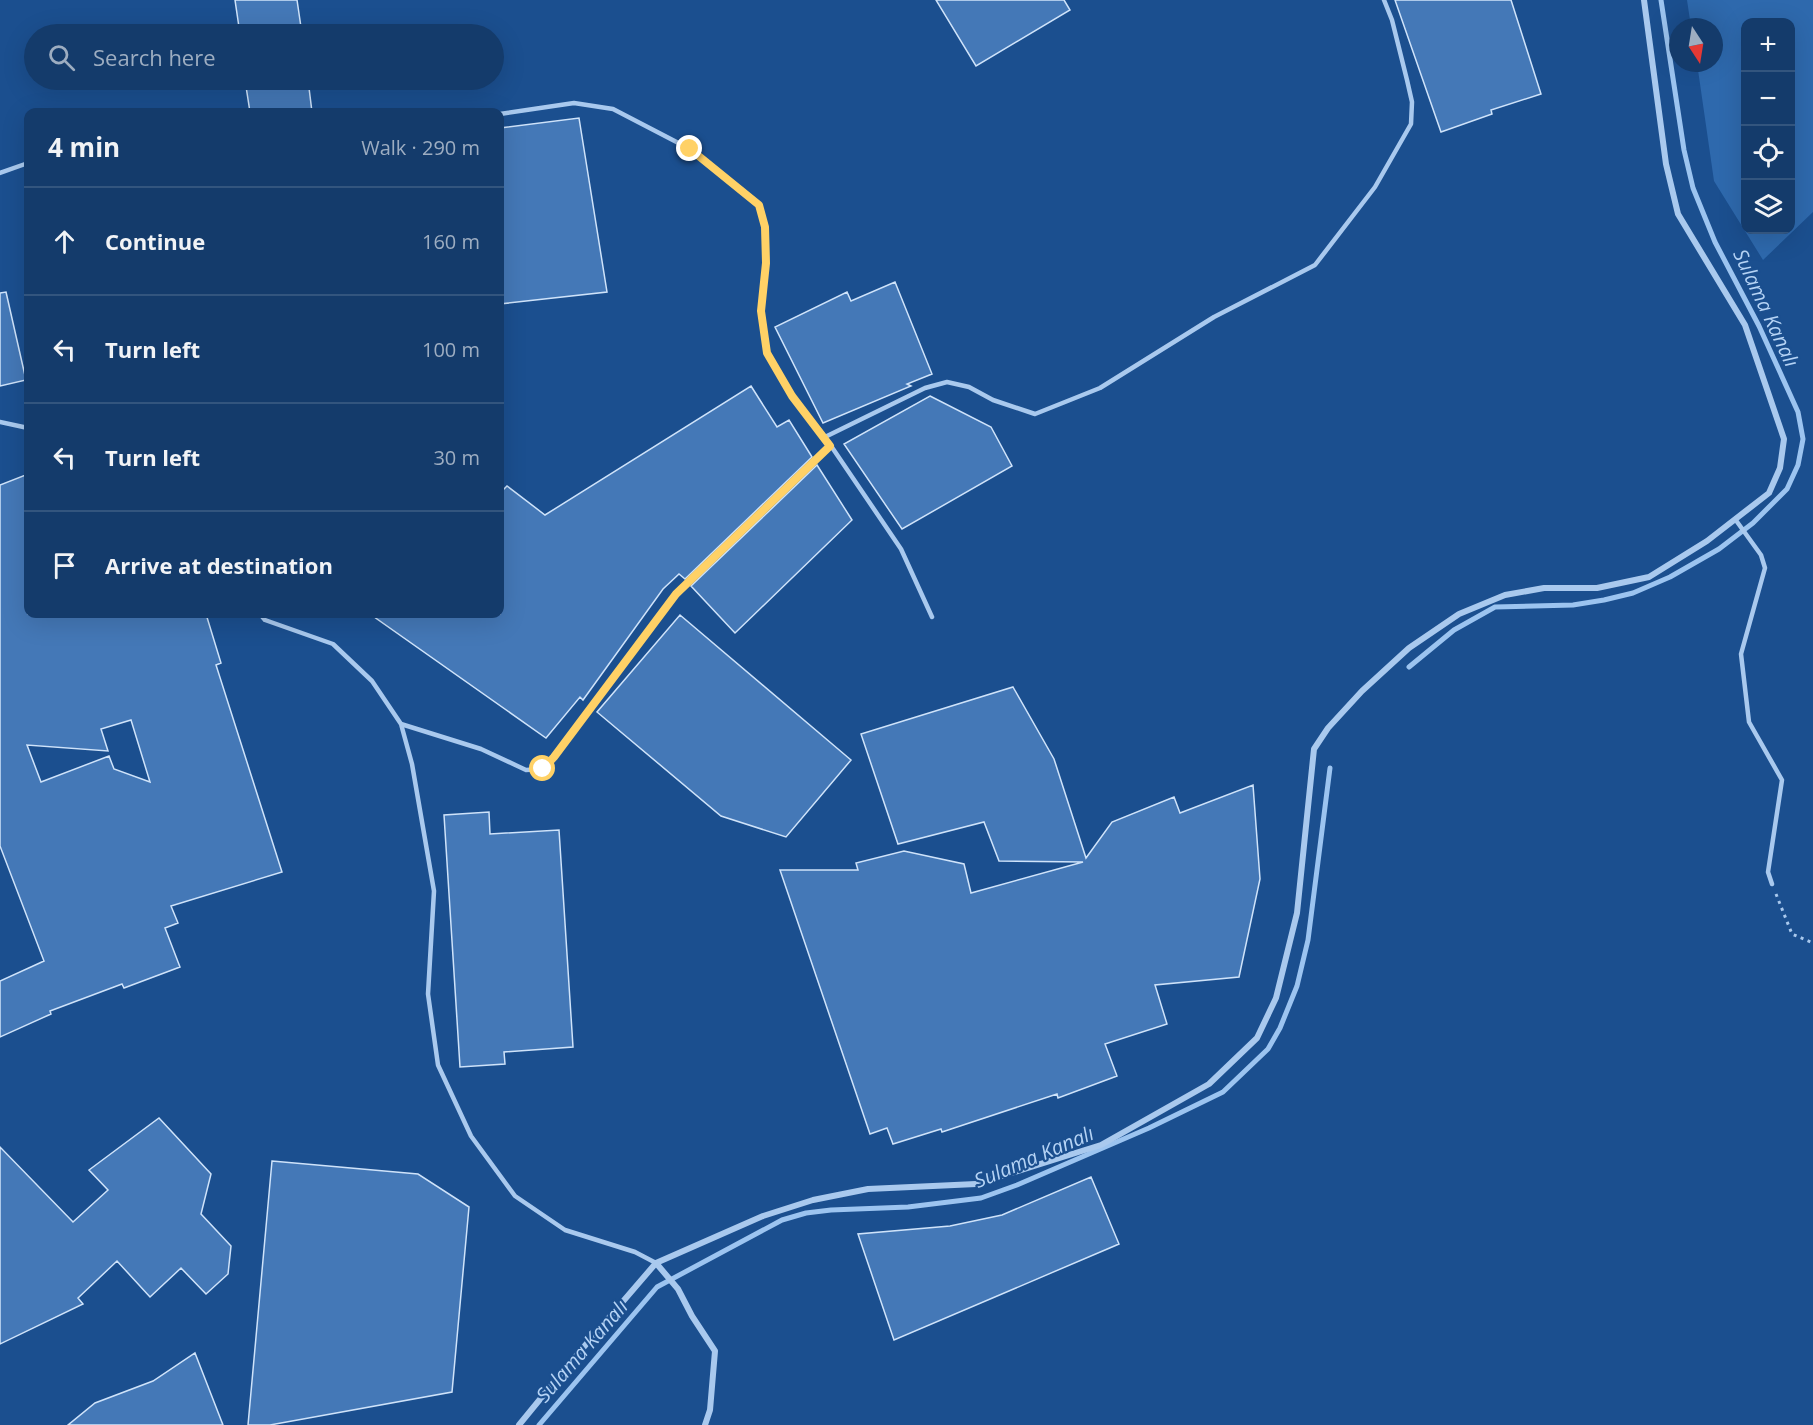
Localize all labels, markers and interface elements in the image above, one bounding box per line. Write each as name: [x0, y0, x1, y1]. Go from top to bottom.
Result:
north arrow: [1669, 18, 1723, 72]
map controls: [1741, 18, 1795, 234]
button: +: [1741, 18, 1795, 72]
search box: [24, 24, 504, 90]
icon: search: [45, 41, 78, 74]
text: Search here: [93, 42, 216, 72]
button: −: [1741, 72, 1795, 126]
button: locate: [1741, 126, 1795, 180]
text: 4 min: [48, 129, 120, 165]
text: Walk · 290 m: [361, 134, 480, 161]
route end: [676, 135, 702, 161]
button: layers: [1741, 180, 1795, 234]
icon: ahead: [48, 225, 81, 258]
text: Continue: [105, 226, 205, 256]
text: 160 m: [422, 228, 480, 255]
water label: Sulama Kanalı: [1727, 244, 1806, 371]
icon: left: [48, 333, 81, 366]
text: Turn left: [105, 334, 200, 364]
text: 100 m: [422, 336, 480, 363]
icon: left: [48, 441, 81, 474]
text: Turn left: [105, 442, 200, 472]
text: 30 m: [433, 444, 480, 471]
icon: arrive: [48, 549, 81, 582]
text: Arrive at destination: [105, 550, 333, 580]
route start: [529, 755, 555, 781]
water label: Sulama Kanalı: [970, 1119, 1098, 1194]
water label: Sulama Kanalı: [530, 1294, 634, 1408]

